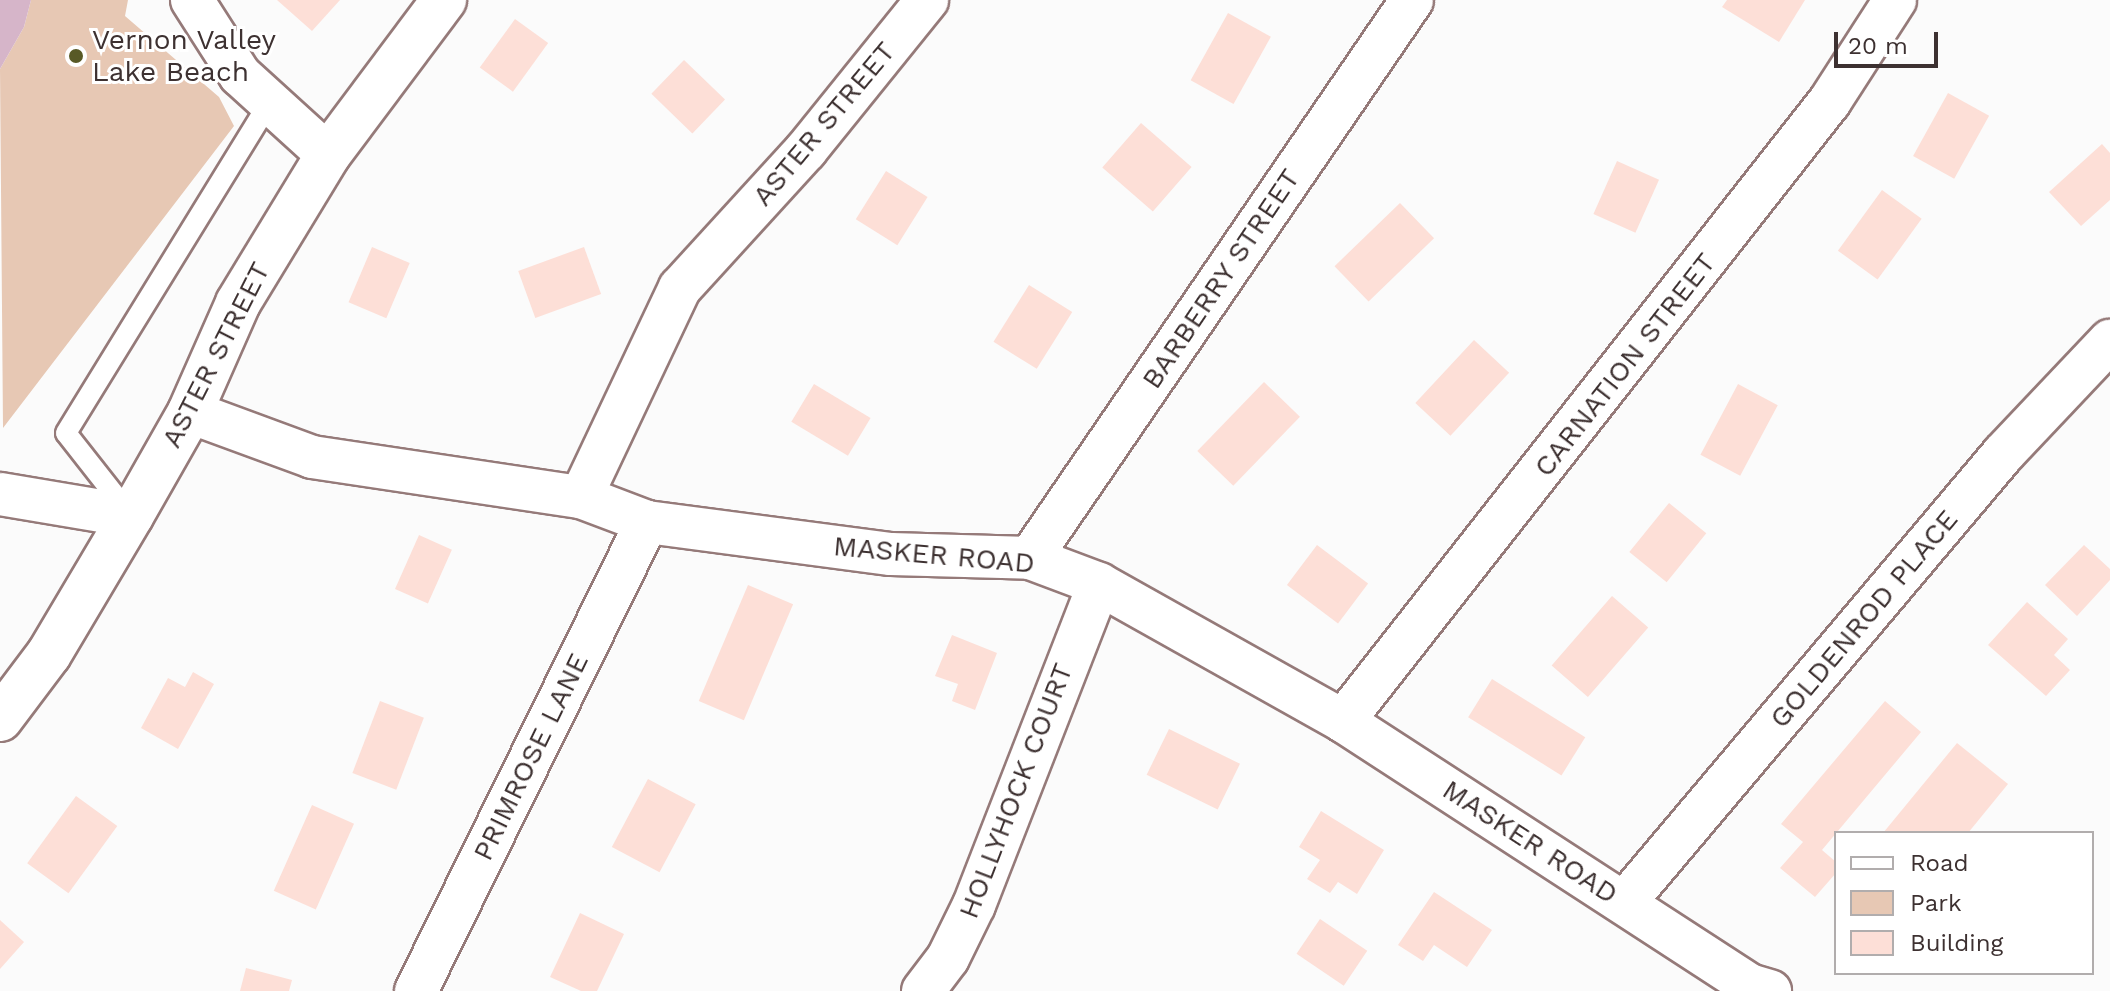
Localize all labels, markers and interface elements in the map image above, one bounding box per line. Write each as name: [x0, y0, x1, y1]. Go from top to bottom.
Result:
scale bar: [1838, 16, 1942, 66]
place label: Vernon Valley Lake Beach: [92, 23, 277, 89]
text: 20 m: [1848, 32, 1908, 60]
street label: ASTER STREET: [746, 35, 902, 213]
marker: Vernon Valley Lake Beach: [67, 47, 85, 65]
street label: BARBERRY STREET: [1135, 162, 1307, 396]
street label: CARNATION STREET: [1527, 247, 1723, 483]
street label: ASTER STREET: [155, 257, 277, 453]
street label: GOLDENROD PLACE: [1763, 503, 1965, 735]
street label: MASKER ROAD: [832, 529, 1036, 581]
street label: PRIMROSE LANE: [466, 648, 596, 866]
street label: HOLLYHOCK COURT: [952, 659, 1080, 923]
street label: MASKER ROAD: [1436, 773, 1624, 911]
legend: [1834, 831, 2094, 975]
text: Road: [1910, 849, 1969, 877]
text: Park: [1910, 889, 1962, 917]
text: Building: [1910, 929, 2003, 957]

